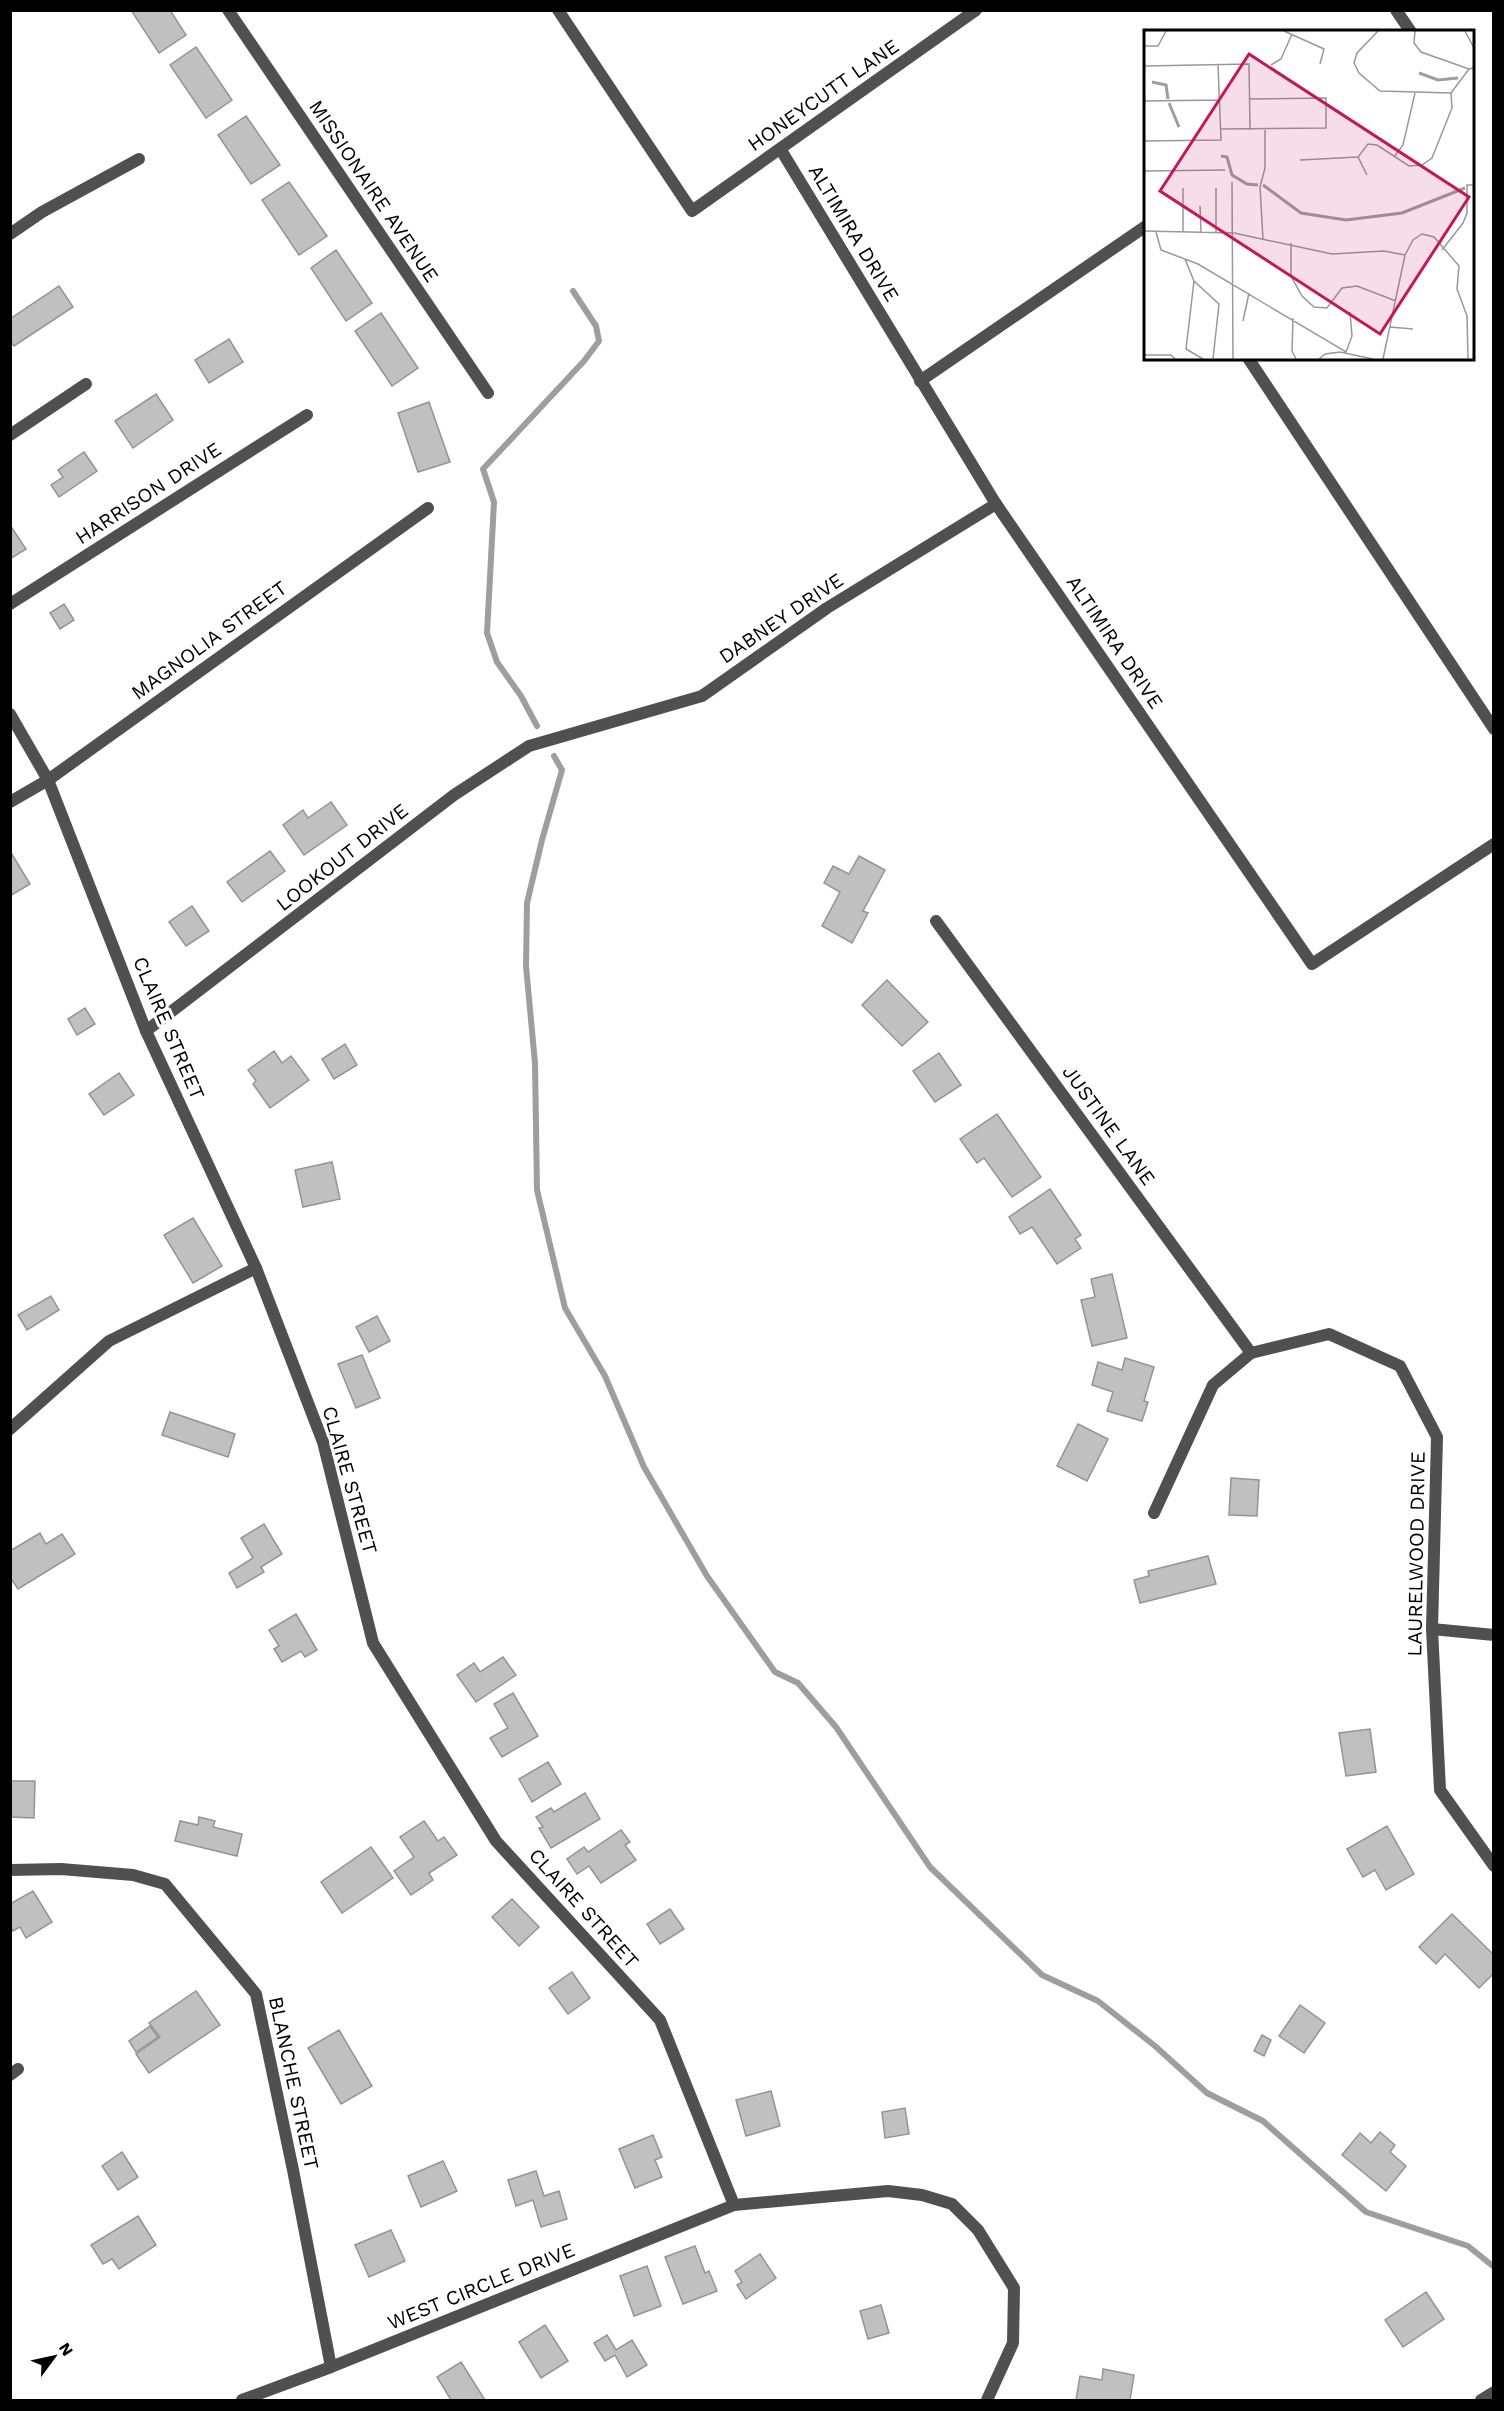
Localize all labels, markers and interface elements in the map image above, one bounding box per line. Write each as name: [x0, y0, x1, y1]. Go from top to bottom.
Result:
inset map: [1144, 30, 1474, 360]
street label: HONEYCUTT LANE: [743, 34, 903, 156]
street label: MISSIONAIRE AVENUE: [304, 95, 444, 287]
street label: ALTIMIRA DRIVE: [804, 160, 904, 306]
street label: HARRISON DRIVE: [71, 437, 225, 549]
street label: DABNEY DRIVE: [714, 568, 848, 668]
street label: ALTIMIRA DRIVE: [1062, 571, 1168, 713]
street label: MAGNOLIA STREET: [127, 576, 291, 704]
street label: LOOKOUT DRIVE: [271, 798, 413, 916]
street label: CLAIRE STREET: [128, 953, 210, 1103]
street label: JUSTINE LANE: [1057, 1060, 1161, 1190]
street label: CLAIRE STREET: [317, 1403, 383, 1557]
street label: LAURELWOOD DRIVE: [1402, 1451, 1430, 1657]
street label: CLAIRE STREET: [524, 1843, 644, 1973]
street label: BLANCHE STREET: [264, 1994, 324, 2172]
street label: WEST CIRCLE DRIVE: [384, 2237, 578, 2335]
north arrow: [24, 2327, 84, 2387]
text: N: [55, 2339, 77, 2359]

